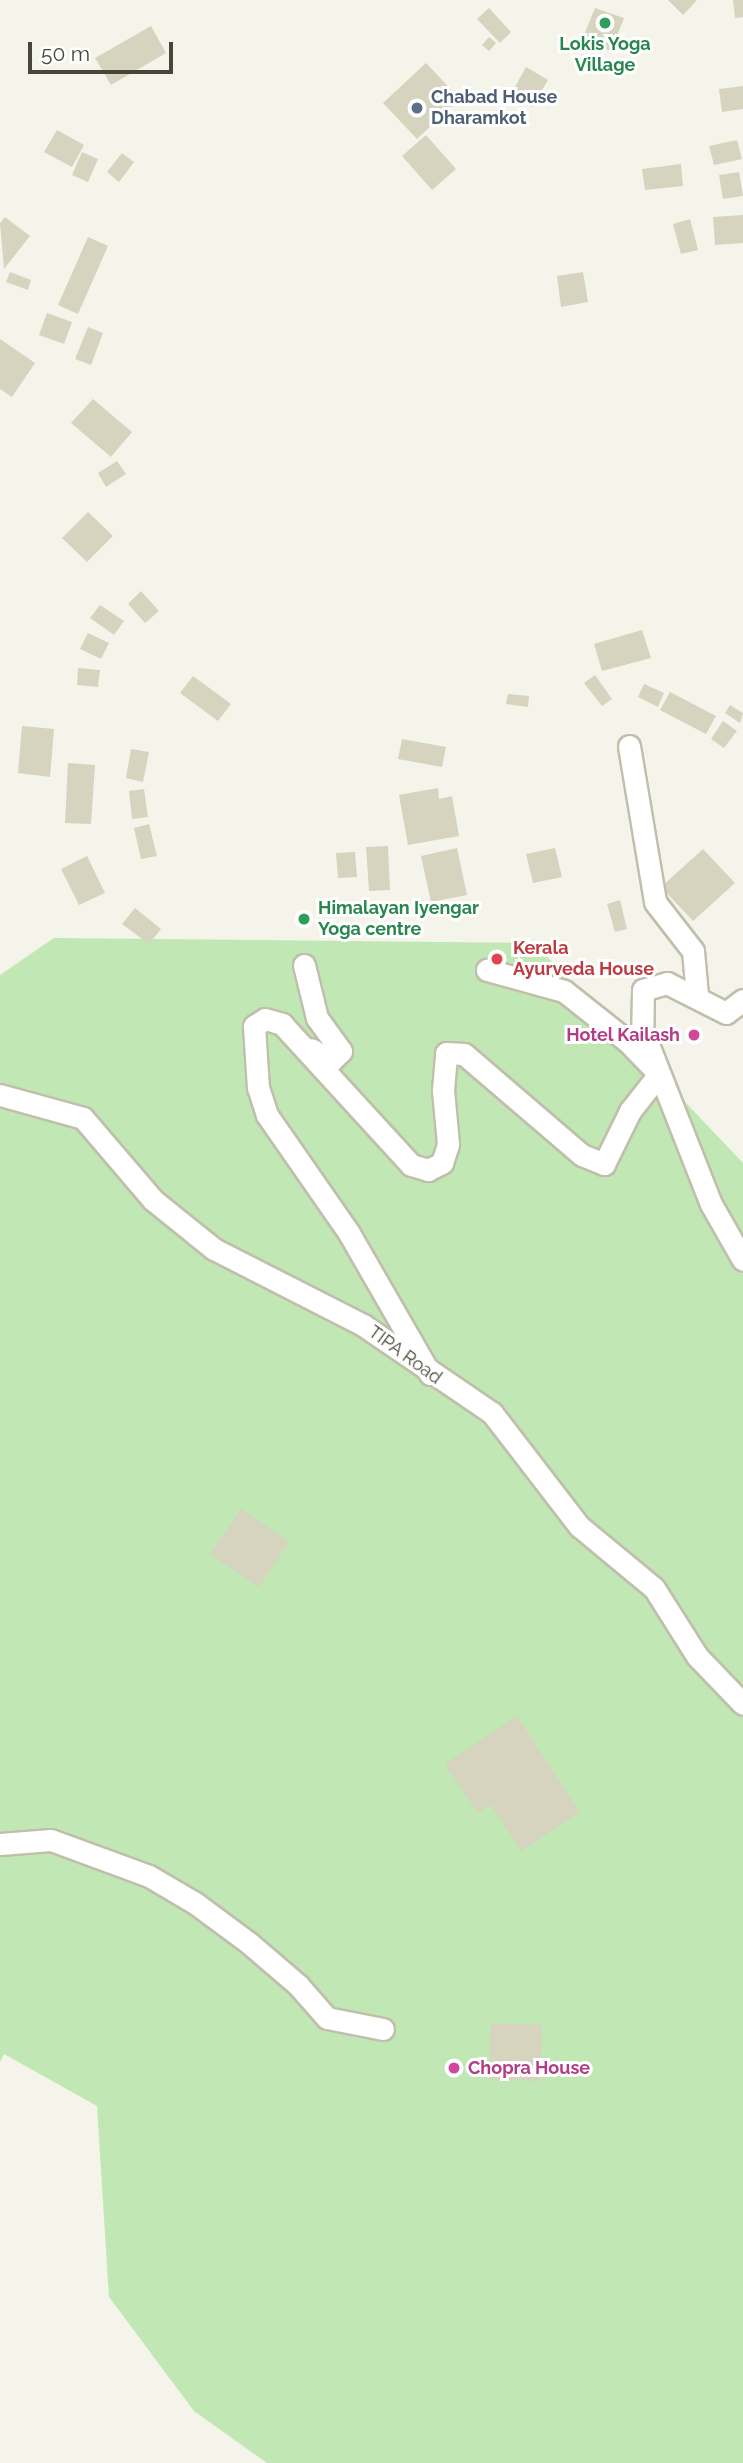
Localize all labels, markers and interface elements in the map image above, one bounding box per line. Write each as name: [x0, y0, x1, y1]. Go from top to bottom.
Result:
marker: Lokis Yoga Village: [597, 15, 613, 31]
scale bar: [32, 28, 177, 72]
place label: Lokis Yoga Village: [559, 34, 651, 76]
text: 50 m: [41, 41, 90, 66]
place label: Chabad House Dharamkot: [431, 87, 557, 130]
marker: Chabad House Dharamkot: [409, 100, 425, 116]
place label: Himalayan Iyengar Yoga centre: [318, 898, 479, 940]
marker: Himalayan Iyengar Yoga centre: [296, 911, 312, 927]
place label: Kerala Ayurveda House: [513, 938, 654, 981]
marker: Kerala Ayurveda House: [487, 949, 507, 969]
place label: Hotel Kailash: [566, 1024, 680, 1046]
marker: Hotel Kailash: [686, 1027, 702, 1043]
street label: TIPA Road: [364, 1321, 446, 1389]
place label: Chopra House: [468, 2057, 590, 2079]
marker: Chopra House: [446, 2060, 462, 2076]

